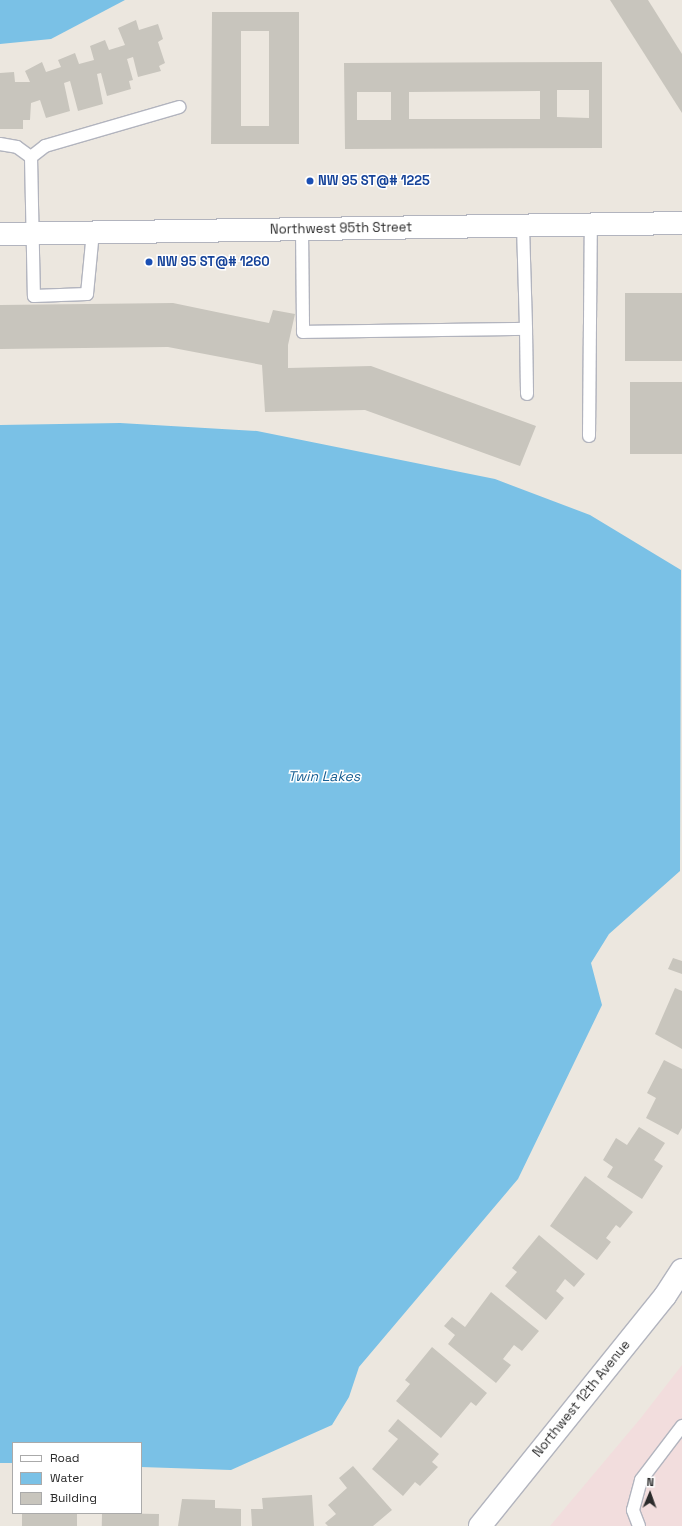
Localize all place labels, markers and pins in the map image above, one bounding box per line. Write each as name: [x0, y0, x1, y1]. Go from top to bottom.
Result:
place label: NW 95 ST@# 1225: [318, 173, 430, 189]
marker: NW 95 ST@# 1225: [305, 176, 315, 186]
place label: NW 95 ST@# 1260: [157, 254, 270, 270]
marker: NW 95 ST@# 1260: [144, 257, 154, 267]

